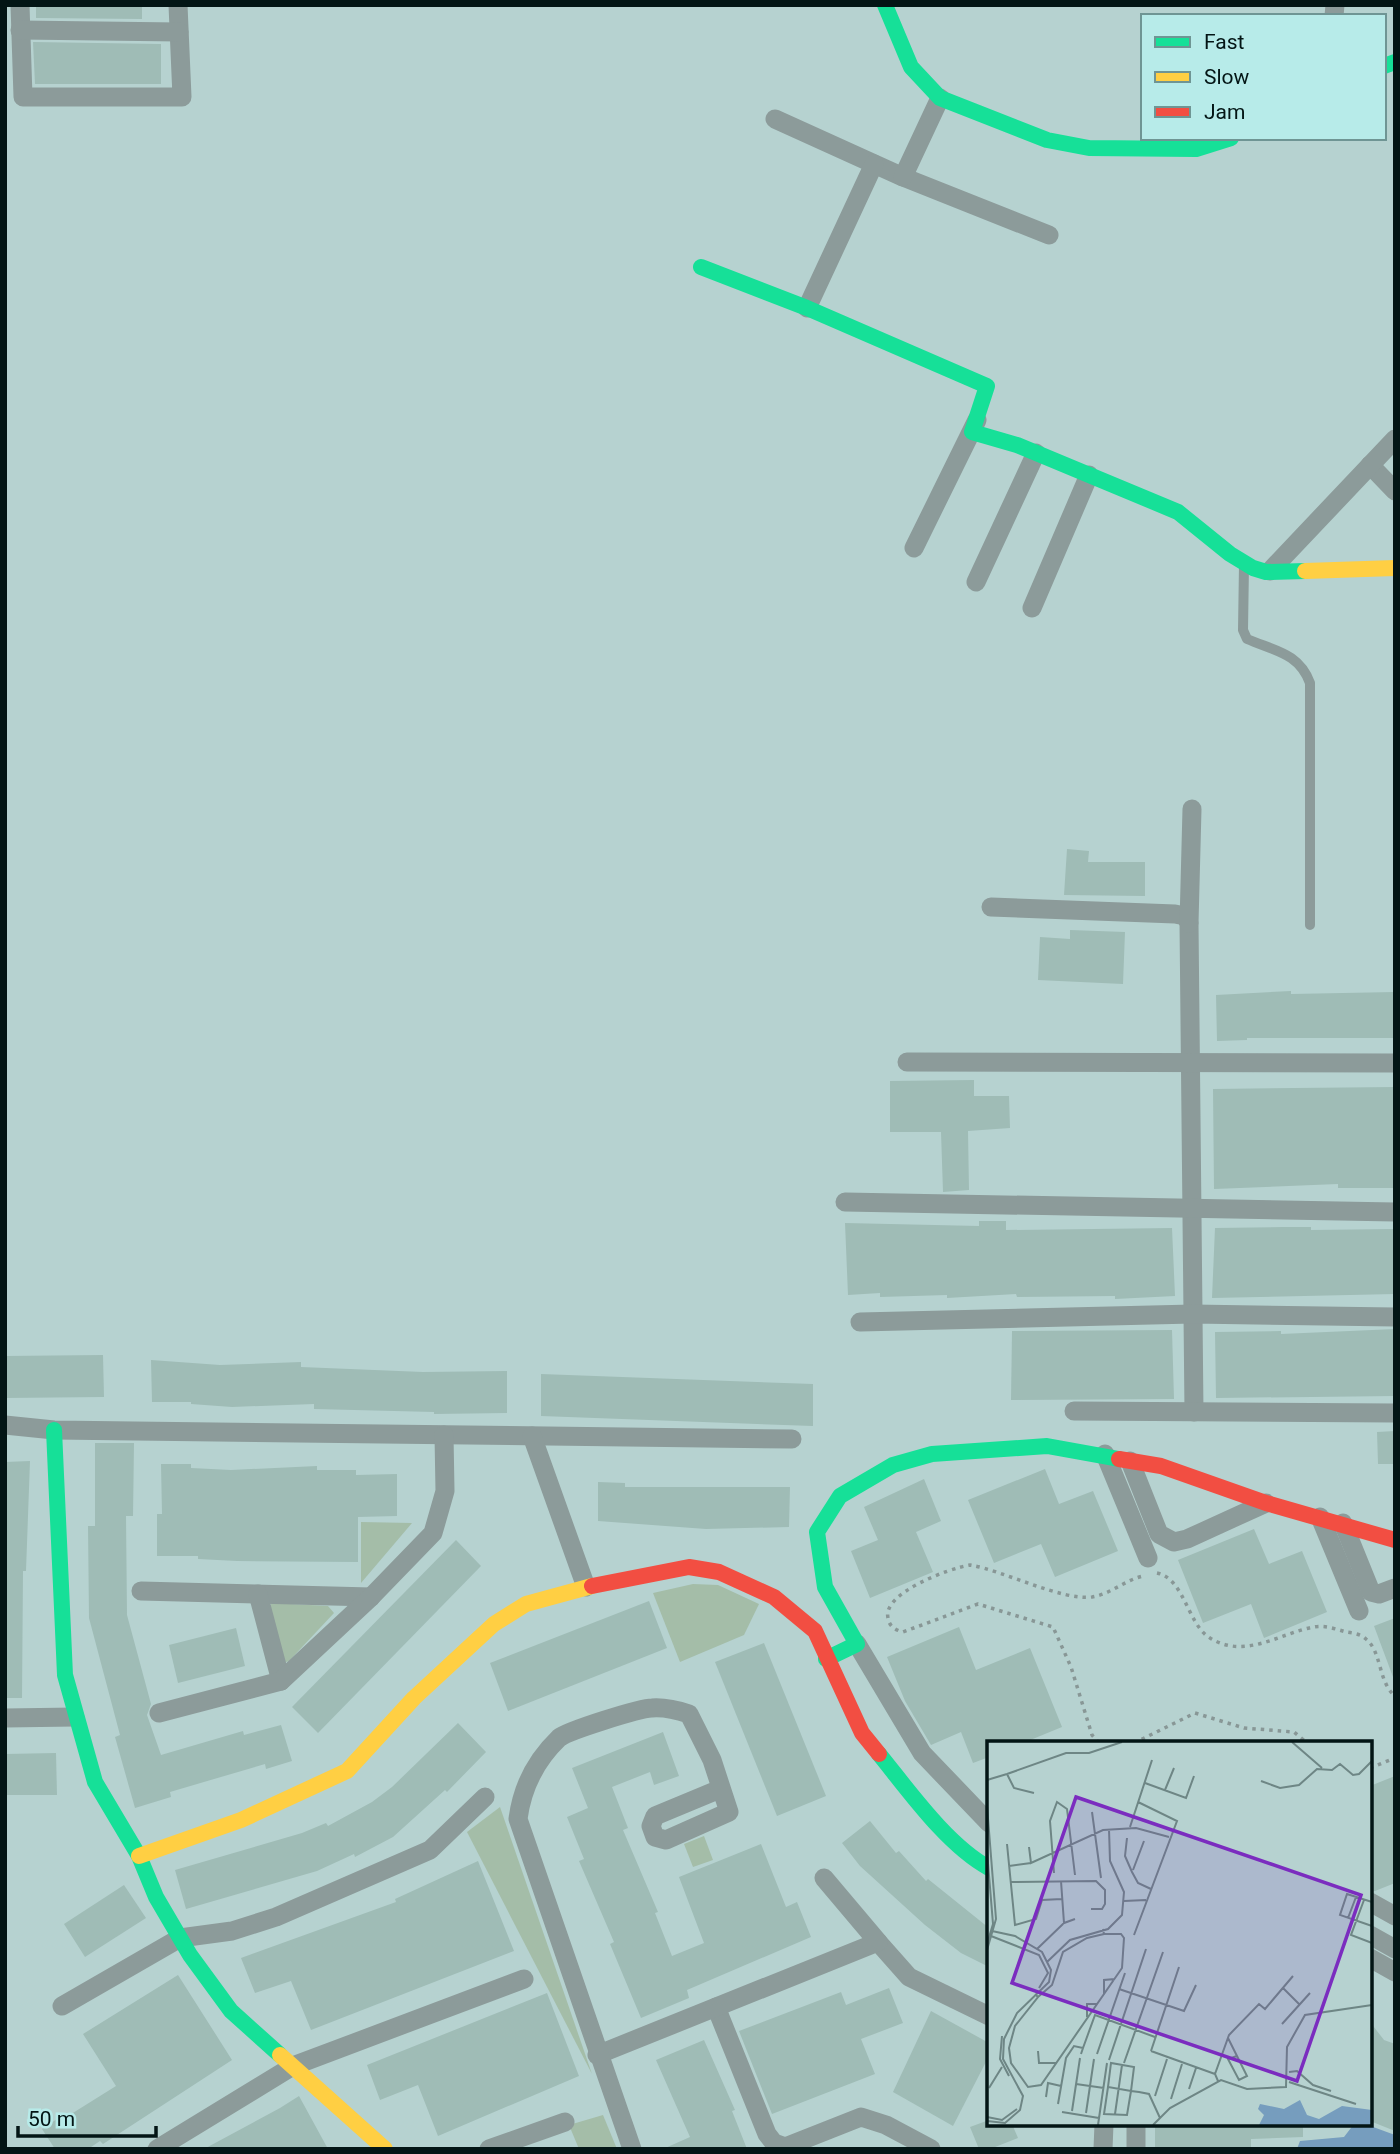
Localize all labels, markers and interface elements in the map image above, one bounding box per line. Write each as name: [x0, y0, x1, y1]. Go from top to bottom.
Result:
legend: [1141, 14, 1386, 140]
text: Fast: [1204, 30, 1245, 54]
text: Slow: [1204, 65, 1250, 89]
text: Jam: [1204, 100, 1245, 124]
inset map: [987, 1741, 1372, 2126]
scale bar: [18, 2094, 156, 2138]
text: 50 m: [28, 2107, 75, 2131]

